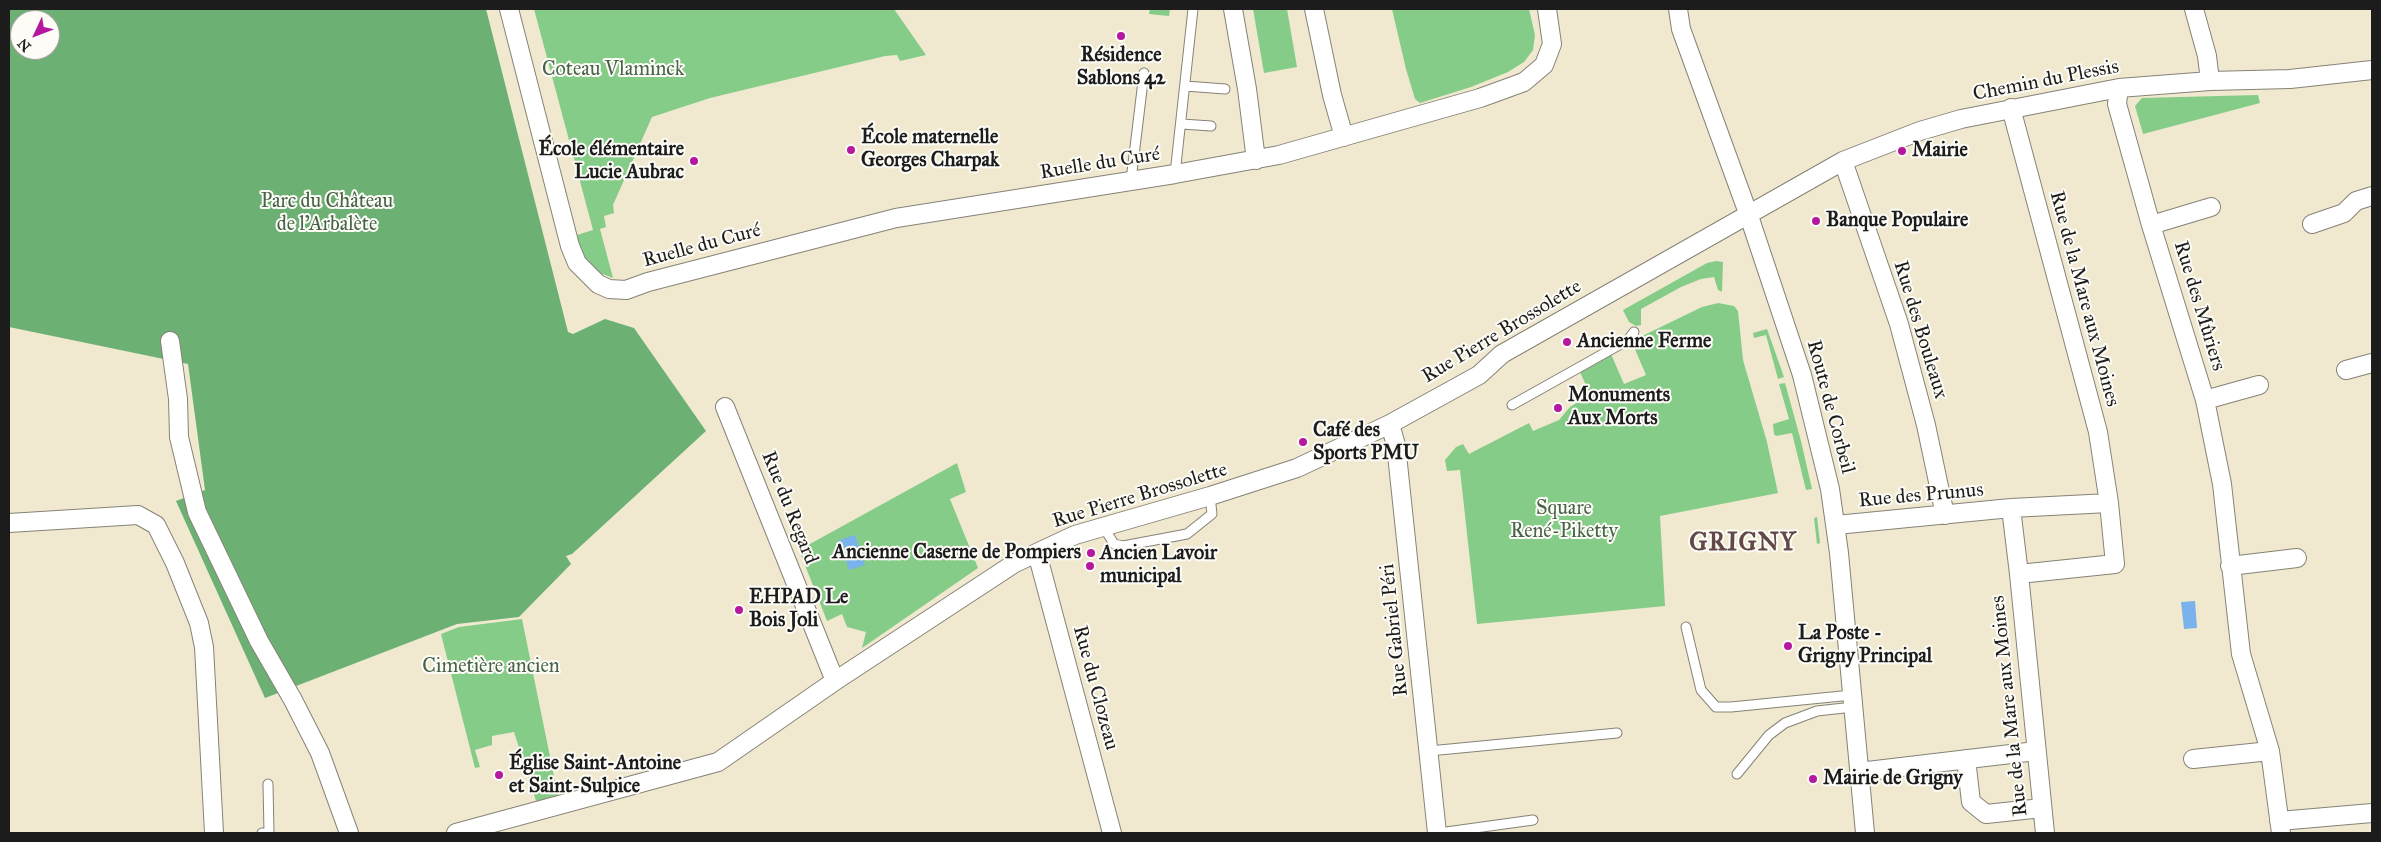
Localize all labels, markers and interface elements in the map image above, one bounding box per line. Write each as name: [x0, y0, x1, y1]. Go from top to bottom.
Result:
north arrow: [10, 10, 60, 60]
marker: Résidence Sablons 42: [1115, 30, 1127, 42]
text: N: [14, 35, 35, 55]
place label: Résidence Sablons 42: [1077, 44, 1165, 91]
street label: Chemin du Plessis: [1971, 55, 2121, 107]
park label: Coteau Vlaminck: [542, 58, 684, 82]
place label: École maternelle Georges Charpak: [861, 126, 999, 173]
place label: École élémentaire Lucie Aubrac: [539, 138, 684, 185]
place label: Mairie: [1912, 139, 1968, 163]
street label: Ruelle du Curé: [1038, 143, 1162, 185]
marker: École maternelle Georges Charpak: [845, 144, 857, 156]
marker: Mairie: [1896, 145, 1908, 157]
marker: École élémentaire Lucie Aubrac: [688, 155, 700, 167]
street label: Rue de la Mare aux Moines: [2044, 189, 2124, 409]
park label: Parc du Château de l'Arbalète: [261, 190, 393, 237]
place label: Banque Populaire: [1826, 209, 1968, 233]
marker: Banque Populaire: [1810, 215, 1822, 227]
street label: Ruelle du Curé: [640, 219, 764, 273]
street label: Rue des Mûriers: [2168, 238, 2230, 374]
street label: Rue des Bouleaux: [1888, 258, 1952, 402]
street label: Rue Pierre Brossolette: [1418, 275, 1586, 389]
place label: Ancienne Ferme: [1577, 330, 1711, 354]
marker: Ancienne Ferme: [1561, 336, 1573, 348]
street label: Route de Corbeil: [1801, 338, 1859, 476]
place label: Monuments Aux Morts: [1568, 384, 1670, 431]
marker: Monuments Aux Morts: [1552, 402, 1564, 414]
place label: Café des Sports PMU: [1313, 419, 1419, 466]
marker: Café des Sports PMU: [1297, 436, 1309, 448]
street label: Rue du Regard: [755, 448, 823, 568]
street label: Rue Pierre Brossolette: [1050, 458, 1230, 534]
street label: Rue des Prunus: [1857, 479, 1985, 513]
park label: Square René-Piketty: [1510, 497, 1618, 544]
district label: GRIGNY: [1688, 529, 1798, 559]
place label: Ancienne Caserne de Pompiers: [832, 541, 1081, 565]
place label: Ancien Lavoir municipal: [1100, 542, 1217, 589]
marker: Ancienne Caserne de Pompiers: [1085, 547, 1097, 559]
marker: Ancien Lavoir municipal: [1084, 560, 1096, 572]
street label: Rue Gabriel Péri: [1376, 563, 1414, 697]
place label: EHPAD Le Bois Joli: [749, 586, 848, 633]
street label: Rue de la Mare aux Moines: [1986, 594, 2034, 818]
marker: EHPAD Le Bois Joli: [733, 604, 745, 616]
place label: La Poste - Grigny Principal: [1798, 622, 1932, 669]
street label: Rue du Clozeau: [1067, 623, 1123, 753]
marker: La Poste - Grigny Principal: [1782, 640, 1794, 652]
park label: Cimetière ancien: [422, 655, 560, 679]
place label: Église Saint-Antoine et Saint-Sulpice: [509, 752, 681, 799]
place label: Mairie de Grigny: [1823, 767, 1963, 791]
marker: Église Saint-Antoine et Saint-Sulpice: [493, 769, 505, 781]
marker: Mairie de Grigny: [1807, 773, 1819, 785]

